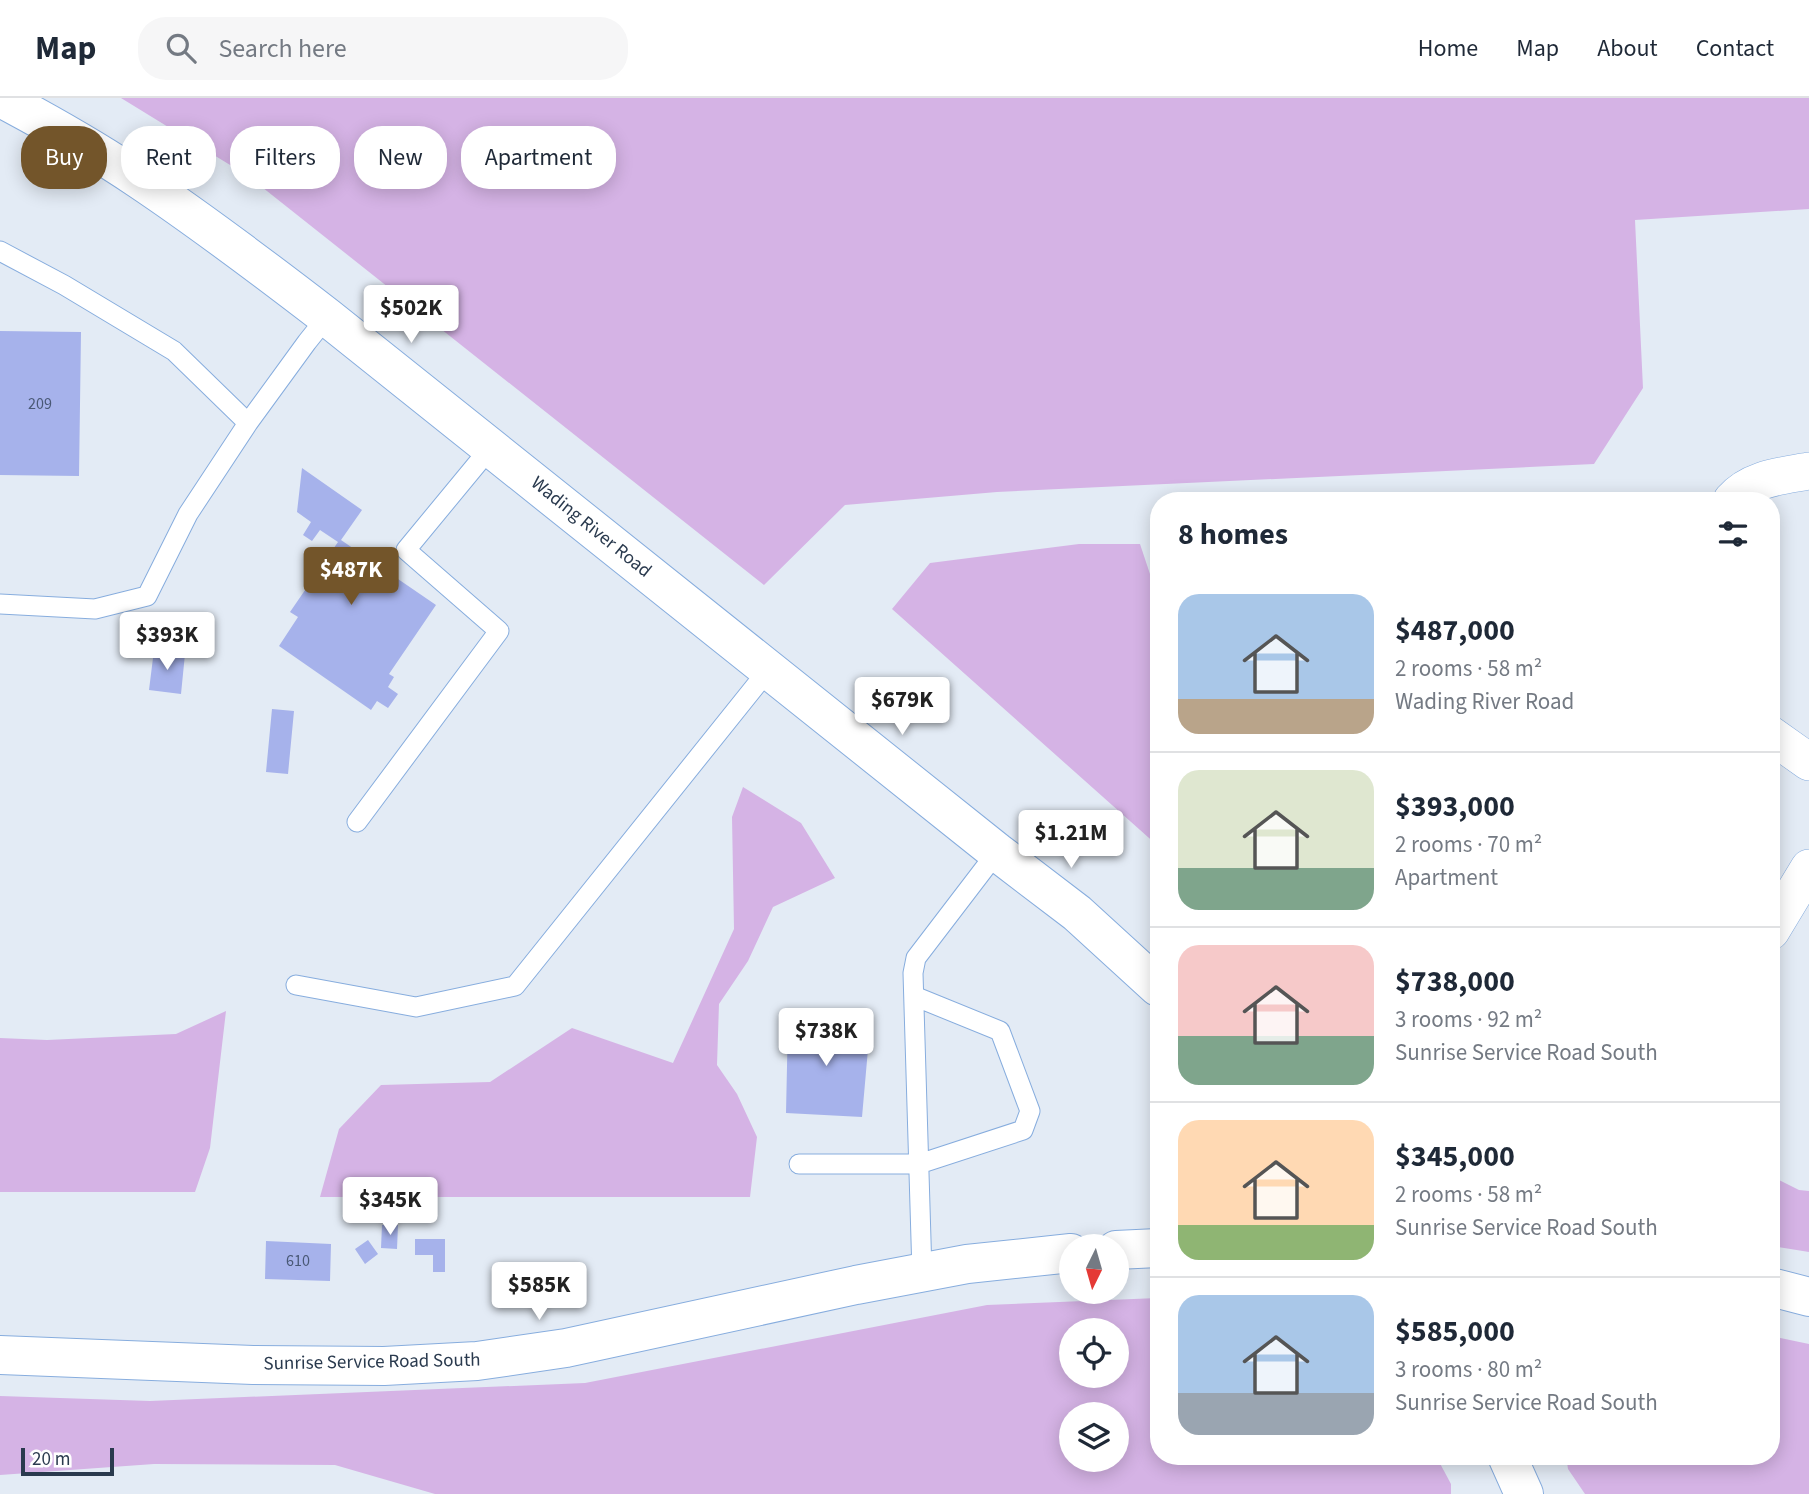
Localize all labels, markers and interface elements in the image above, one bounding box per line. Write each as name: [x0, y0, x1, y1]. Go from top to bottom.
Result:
search box: [138, 17, 628, 80]
text: Map: [35, 25, 96, 72]
icon: search: [162, 29, 200, 67]
text: Search here: [218, 30, 347, 67]
text: Home: [1418, 31, 1478, 66]
text: Map: [1516, 31, 1559, 66]
text: About: [1597, 31, 1658, 66]
text: Contact: [1696, 31, 1774, 66]
chip: Buy: [21, 126, 107, 189]
chip: Rent: [121, 126, 216, 189]
chip: Filters: [230, 126, 340, 189]
chip: New: [354, 126, 447, 189]
chip: Apartment: [461, 126, 616, 189]
pin: $502K: [362, 286, 460, 345]
text: $502K: [380, 291, 442, 324]
house number: 209: [28, 393, 52, 415]
street label: Wading River Road: [525, 470, 657, 584]
text: 8 homes: [1178, 513, 1288, 556]
icon: filters: [1714, 515, 1752, 553]
pin: $487K: [302, 547, 400, 607]
text: $487K: [320, 553, 382, 586]
text: $487,000: [1395, 609, 1515, 652]
pin: $393K: [118, 612, 216, 672]
text: $393K: [136, 618, 198, 651]
icon: home: [1234, 622, 1318, 706]
text: 2 rooms · 58 m²: [1395, 652, 1542, 685]
pin: $679K: [853, 678, 951, 737]
text: $679K: [871, 683, 933, 716]
text: Wading River Road: [1395, 685, 1574, 718]
text: $393,000: [1395, 785, 1515, 828]
icon: home: [1234, 798, 1318, 882]
pin: $1.21M: [1014, 810, 1128, 870]
text: $1.21M: [1034, 816, 1108, 849]
text: 2 rooms · 70 m²: [1395, 828, 1542, 861]
text: Apartment: [1395, 861, 1498, 894]
text: $738,000: [1395, 960, 1515, 1003]
icon: home: [1234, 973, 1318, 1057]
text: 3 rooms · 92 m²: [1395, 1003, 1542, 1036]
pin: $738K: [777, 1009, 875, 1068]
text: $738K: [795, 1014, 857, 1047]
text: Sunrise Service Road South: [1395, 1036, 1658, 1069]
text: $345,000: [1395, 1135, 1515, 1178]
icon: home: [1234, 1148, 1318, 1232]
pin: $345K: [341, 1178, 439, 1237]
text: 2 rooms · 58 m²: [1395, 1178, 1542, 1211]
text: $345K: [359, 1183, 421, 1216]
text: Sunrise Service Road South: [1395, 1211, 1658, 1244]
north arrow: [1059, 1234, 1129, 1304]
map controls: [1059, 1234, 1129, 1472]
house number: 610: [286, 1250, 310, 1272]
pin: $585K: [490, 1262, 588, 1322]
text: $585K: [508, 1268, 570, 1301]
text: $585,000: [1395, 1310, 1515, 1353]
button: locate: [1059, 1318, 1129, 1388]
icon: home: [1234, 1323, 1318, 1407]
street label: Sunrise Service Road South: [263, 1347, 481, 1377]
text: 3 rooms · 80 m²: [1395, 1353, 1542, 1386]
text: Sunrise Service Road South: [1395, 1386, 1658, 1419]
button: layers: [1059, 1402, 1129, 1472]
scale bar: [21, 1445, 114, 1477]
text: 20 m: [32, 1446, 70, 1473]

